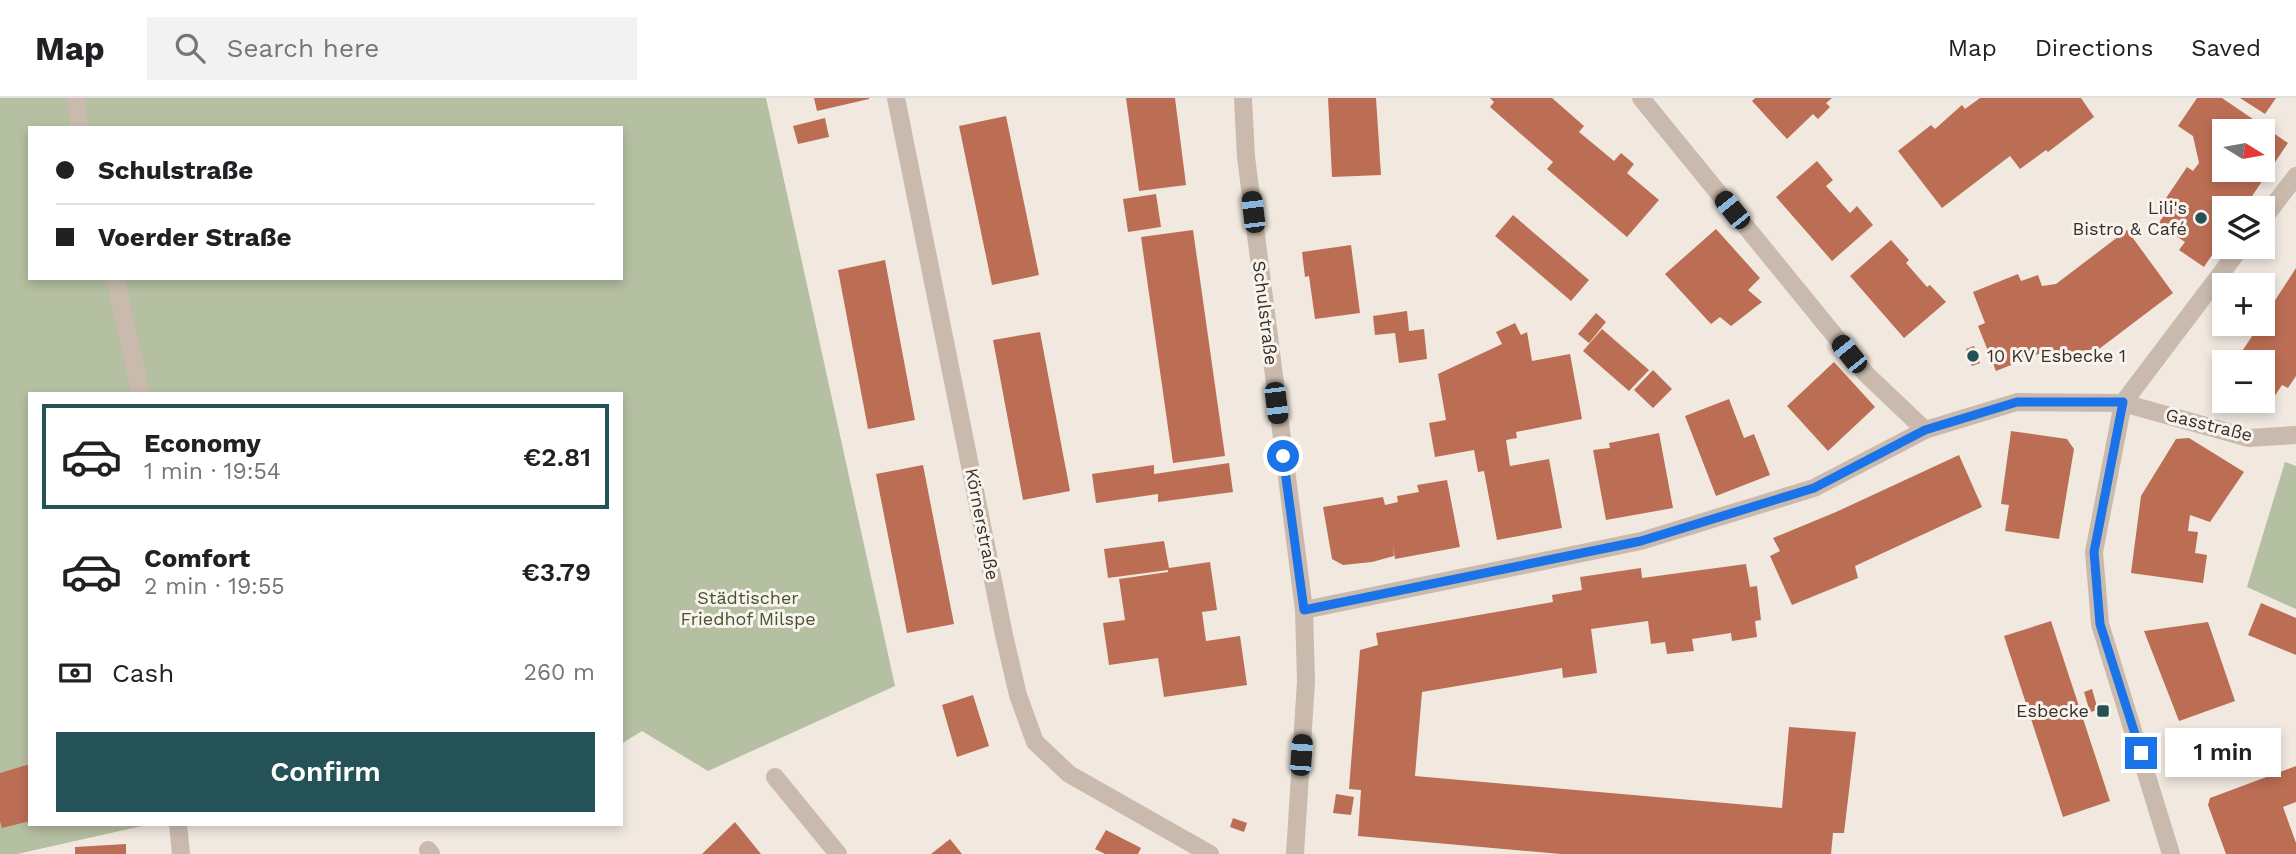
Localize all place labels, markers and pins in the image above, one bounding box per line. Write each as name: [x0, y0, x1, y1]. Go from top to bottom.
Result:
place label: Lili's Bistro & Café: [2072, 197, 2187, 239]
marker: Lili's Bistro & Café: [2193, 210, 2209, 226]
place label: 10 KV Esbecke 1: [1987, 345, 2126, 366]
marker: 10 KV Esbecke 1: [1965, 348, 1981, 364]
place label: Esbecke: [2016, 700, 2089, 721]
marker: Esbecke: [2095, 703, 2111, 719]

